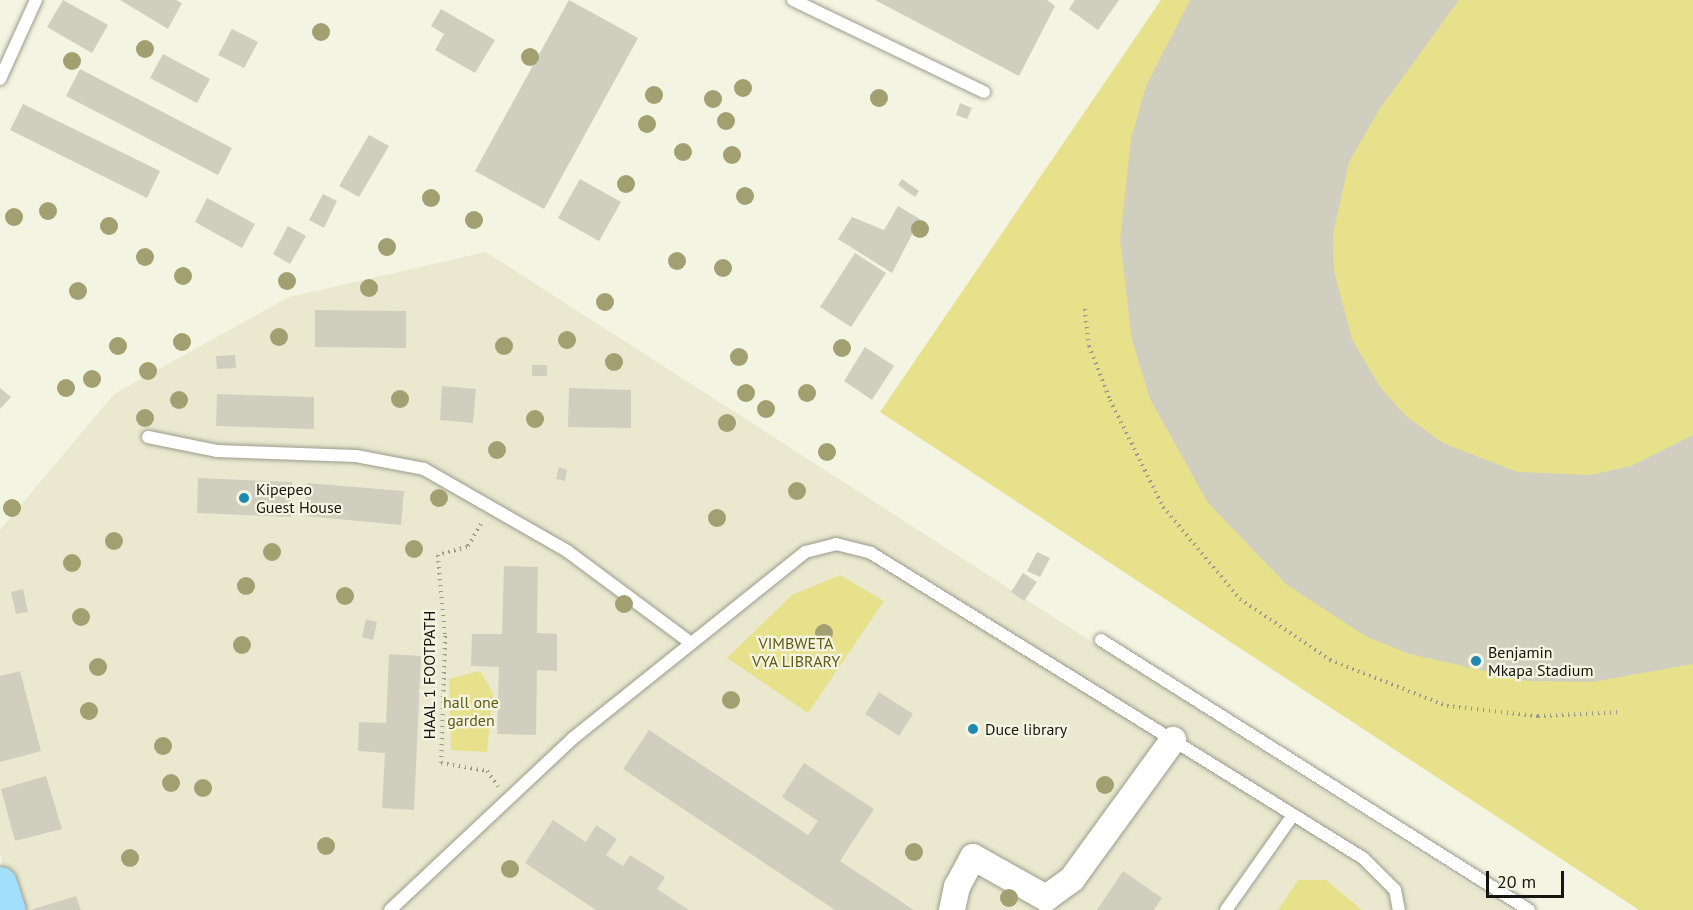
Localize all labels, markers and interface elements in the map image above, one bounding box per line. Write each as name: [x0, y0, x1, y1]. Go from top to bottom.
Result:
place label: Kipepeo Guest House: [256, 479, 342, 517]
marker: Kipepeo Guest House: [237, 491, 251, 505]
street label: HAAL 1 FOOTPATH: [419, 610, 439, 740]
park label: VIMBWETA VYA LIBRARY: [752, 633, 840, 671]
place label: Benjamin Mkapa Stadium: [1488, 642, 1593, 680]
marker: Benjamin Mkapa Stadium: [1469, 654, 1483, 668]
park label: hall one garden: [443, 692, 499, 730]
place label: Duce library: [985, 719, 1067, 739]
marker: Duce library: [966, 722, 980, 736]
scale bar: [1489, 859, 1567, 897]
text: 20 m: [1497, 870, 1536, 893]

